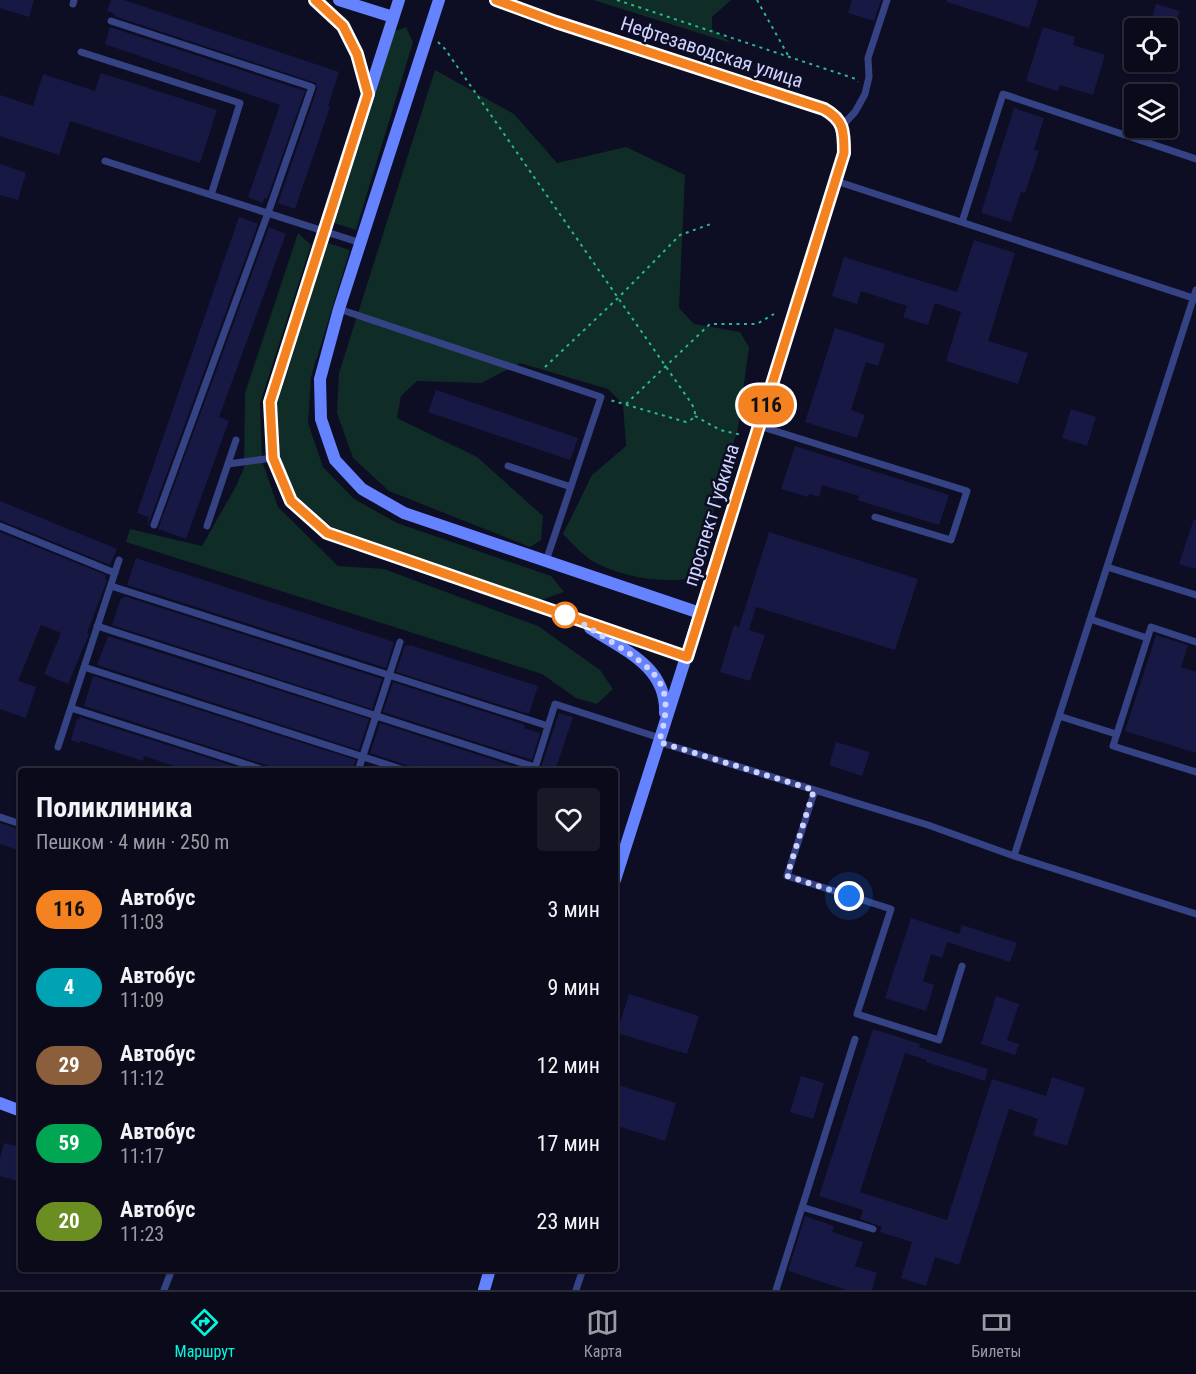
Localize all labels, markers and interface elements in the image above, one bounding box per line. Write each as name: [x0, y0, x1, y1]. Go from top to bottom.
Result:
street label: Нефтезаводская улица: [618, 11, 806, 93]
map controls: [1124, 18, 1178, 138]
button: locate: [1124, 18, 1178, 72]
button: layers: [1124, 84, 1178, 138]
line badge: 116: [732, 386, 801, 424]
text: 116: [750, 393, 782, 417]
street label: проспект Губкина: [678, 441, 744, 589]
unlabelled marker: [552, 602, 578, 628]
button: heart: [537, 788, 600, 851]
text: Поликлиника: [36, 791, 192, 824]
text: Пешком · 4 мин · 250 m: [36, 830, 229, 854]
your location: [834, 881, 864, 911]
text: Автобус: [120, 885, 195, 910]
text: 116: [53, 897, 85, 921]
text: 3 мин: [547, 897, 600, 922]
text: 11:03: [120, 910, 164, 934]
text: Автобус: [120, 963, 195, 988]
text: 4: [64, 975, 74, 999]
text: 9 мин: [547, 975, 600, 1000]
text: 11:09: [120, 988, 164, 1012]
text: Автобус: [120, 1041, 195, 1066]
text: 29: [58, 1053, 80, 1077]
text: 12 мин: [537, 1053, 600, 1078]
text: 11:12: [120, 1066, 164, 1090]
text: Автобус: [120, 1119, 195, 1144]
text: 59: [58, 1131, 80, 1155]
text: 17 мин: [537, 1131, 600, 1156]
text: 11:17: [120, 1144, 164, 1168]
text: Автобус: [120, 1197, 195, 1222]
text: 20: [58, 1209, 80, 1233]
text: 23 мин: [537, 1209, 600, 1234]
text: 11:23: [120, 1222, 164, 1246]
tab: Маршрут: [175, 1306, 235, 1361]
tab: Карта: [584, 1306, 622, 1361]
tab: Билеты: [971, 1306, 1021, 1361]

